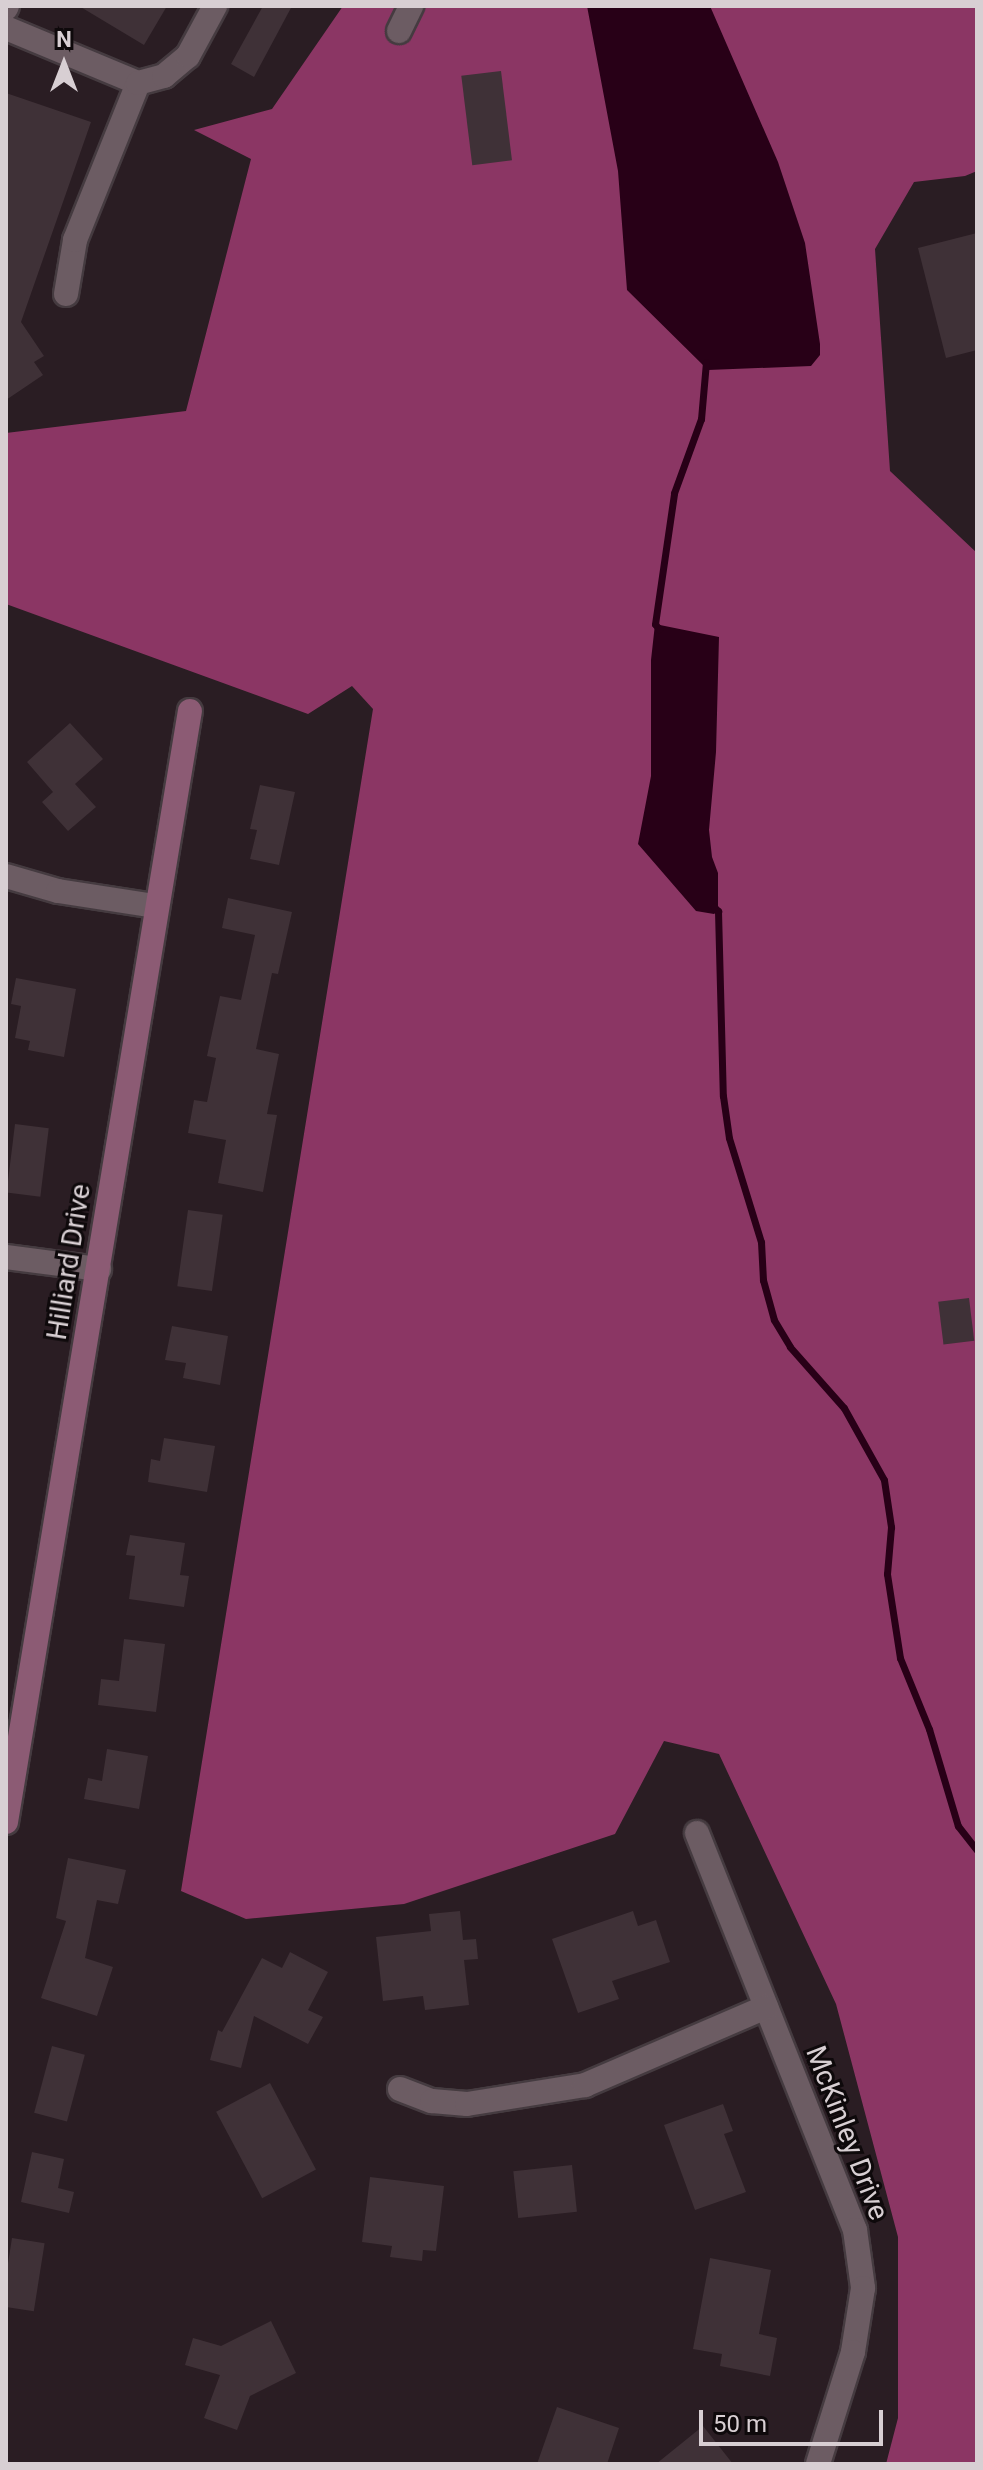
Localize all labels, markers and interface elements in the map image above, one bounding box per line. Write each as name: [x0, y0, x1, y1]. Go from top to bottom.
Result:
north arrow: [24, 24, 104, 104]
text: N: [56, 27, 72, 52]
street label: Hilliard Drive: [40, 1182, 98, 1342]
street label: McKinley Drive: [798, 2041, 896, 2225]
scale bar: [703, 2394, 887, 2444]
text: 50 m: [713, 2410, 767, 2438]

